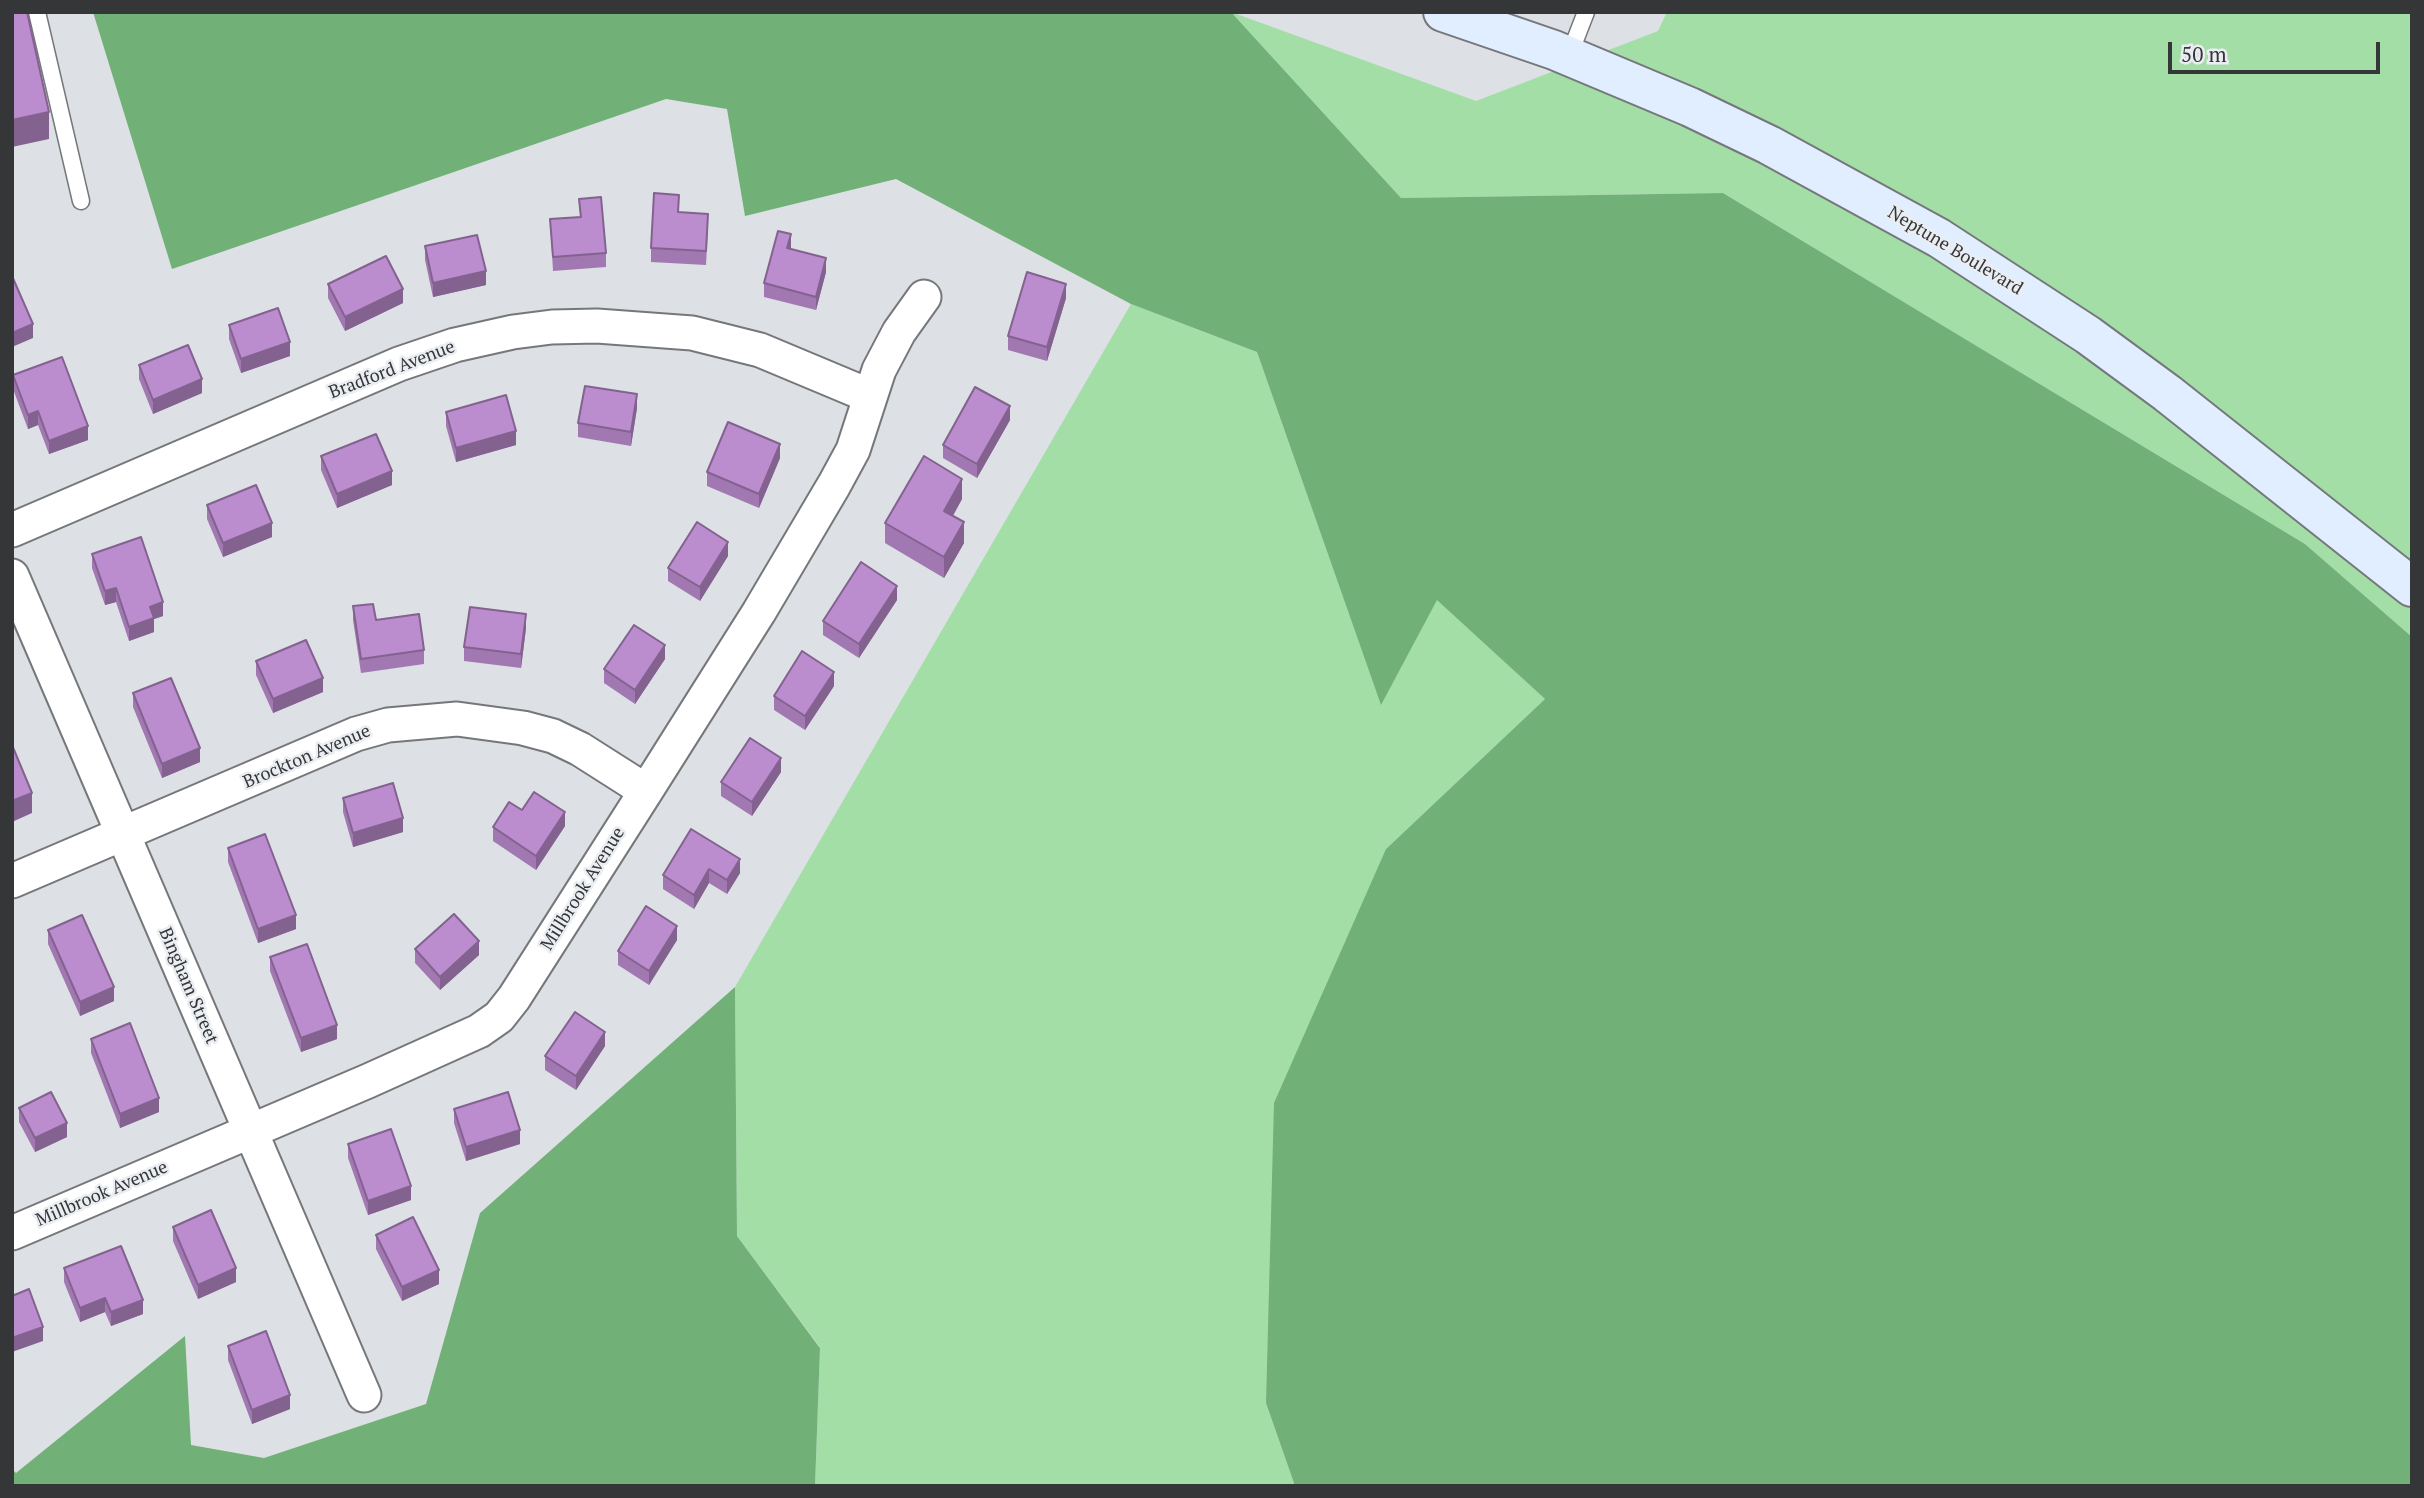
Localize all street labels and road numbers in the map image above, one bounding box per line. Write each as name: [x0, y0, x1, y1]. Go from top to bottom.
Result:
street label: Neptune Boulevard: [1883, 202, 2027, 300]
street label: Bradford Avenue: [326, 336, 458, 404]
street label: Brockton Avenue: [240, 720, 374, 794]
street label: Millbrook Avenue: [536, 823, 630, 955]
street label: Bingham Street: [154, 925, 222, 1047]
street label: Millbrook Avenue: [33, 1156, 171, 1232]

